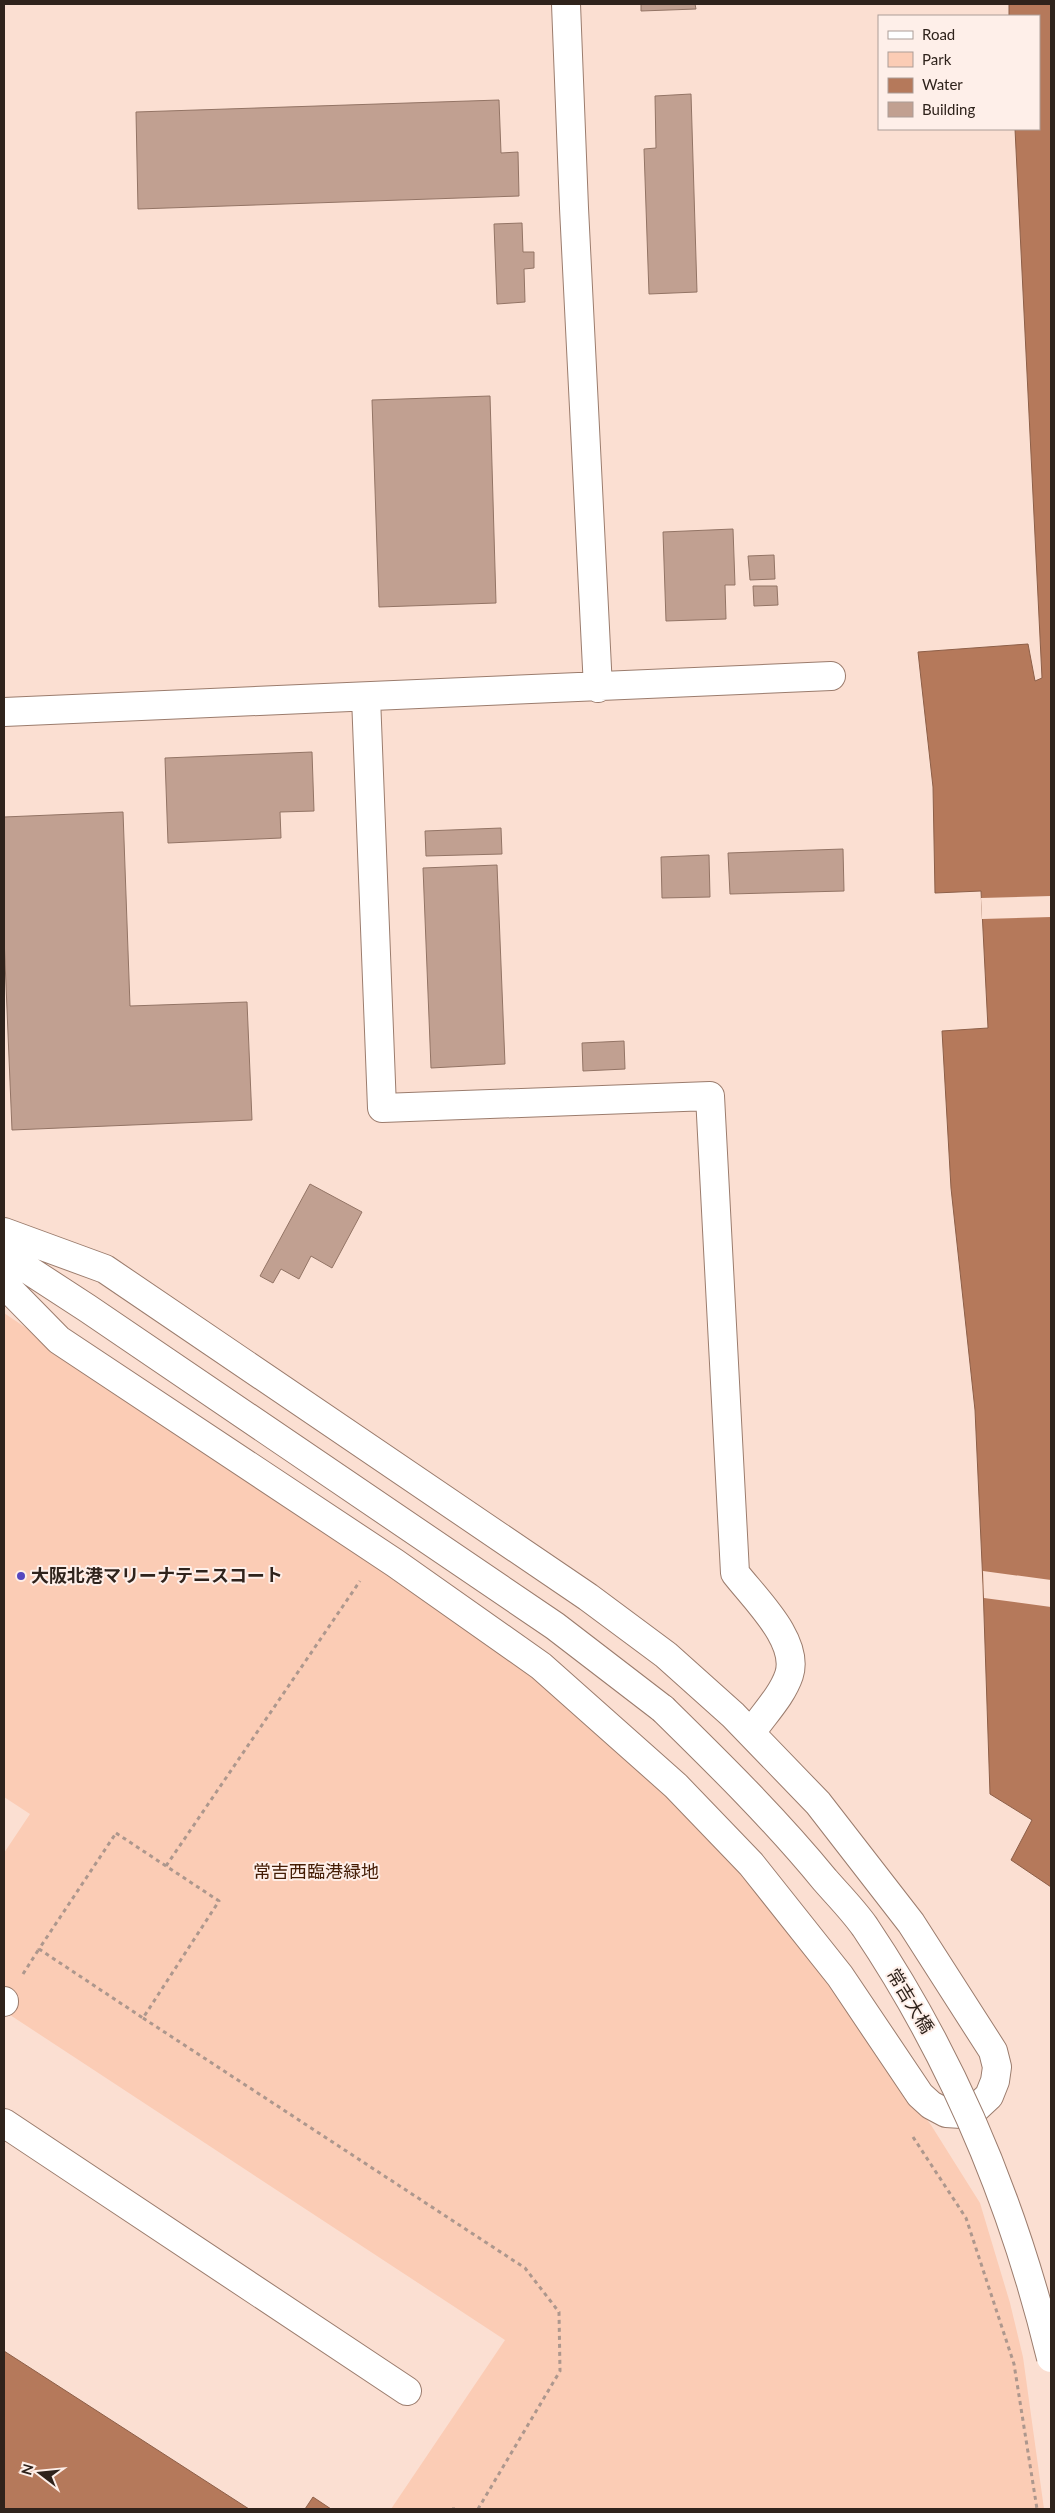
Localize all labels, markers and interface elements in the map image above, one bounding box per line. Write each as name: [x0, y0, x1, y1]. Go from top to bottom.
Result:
legend: [878, 15, 1040, 130]
text: Road: [922, 25, 955, 43]
text: Park: [922, 50, 952, 68]
text: Water: [922, 75, 963, 93]
text: Building: [922, 100, 975, 118]
place label: 大阪北港マリーナテニスコート: [31, 1564, 283, 1586]
marker: 大阪北港マリーナテニスコート: [15, 1570, 27, 1582]
park label: 常吉西臨港緑地: [253, 1860, 379, 1882]
street label: 常吉大橋: [883, 1964, 939, 2037]
north arrow: [15, 2448, 65, 2498]
text: N: [17, 2462, 37, 2477]

